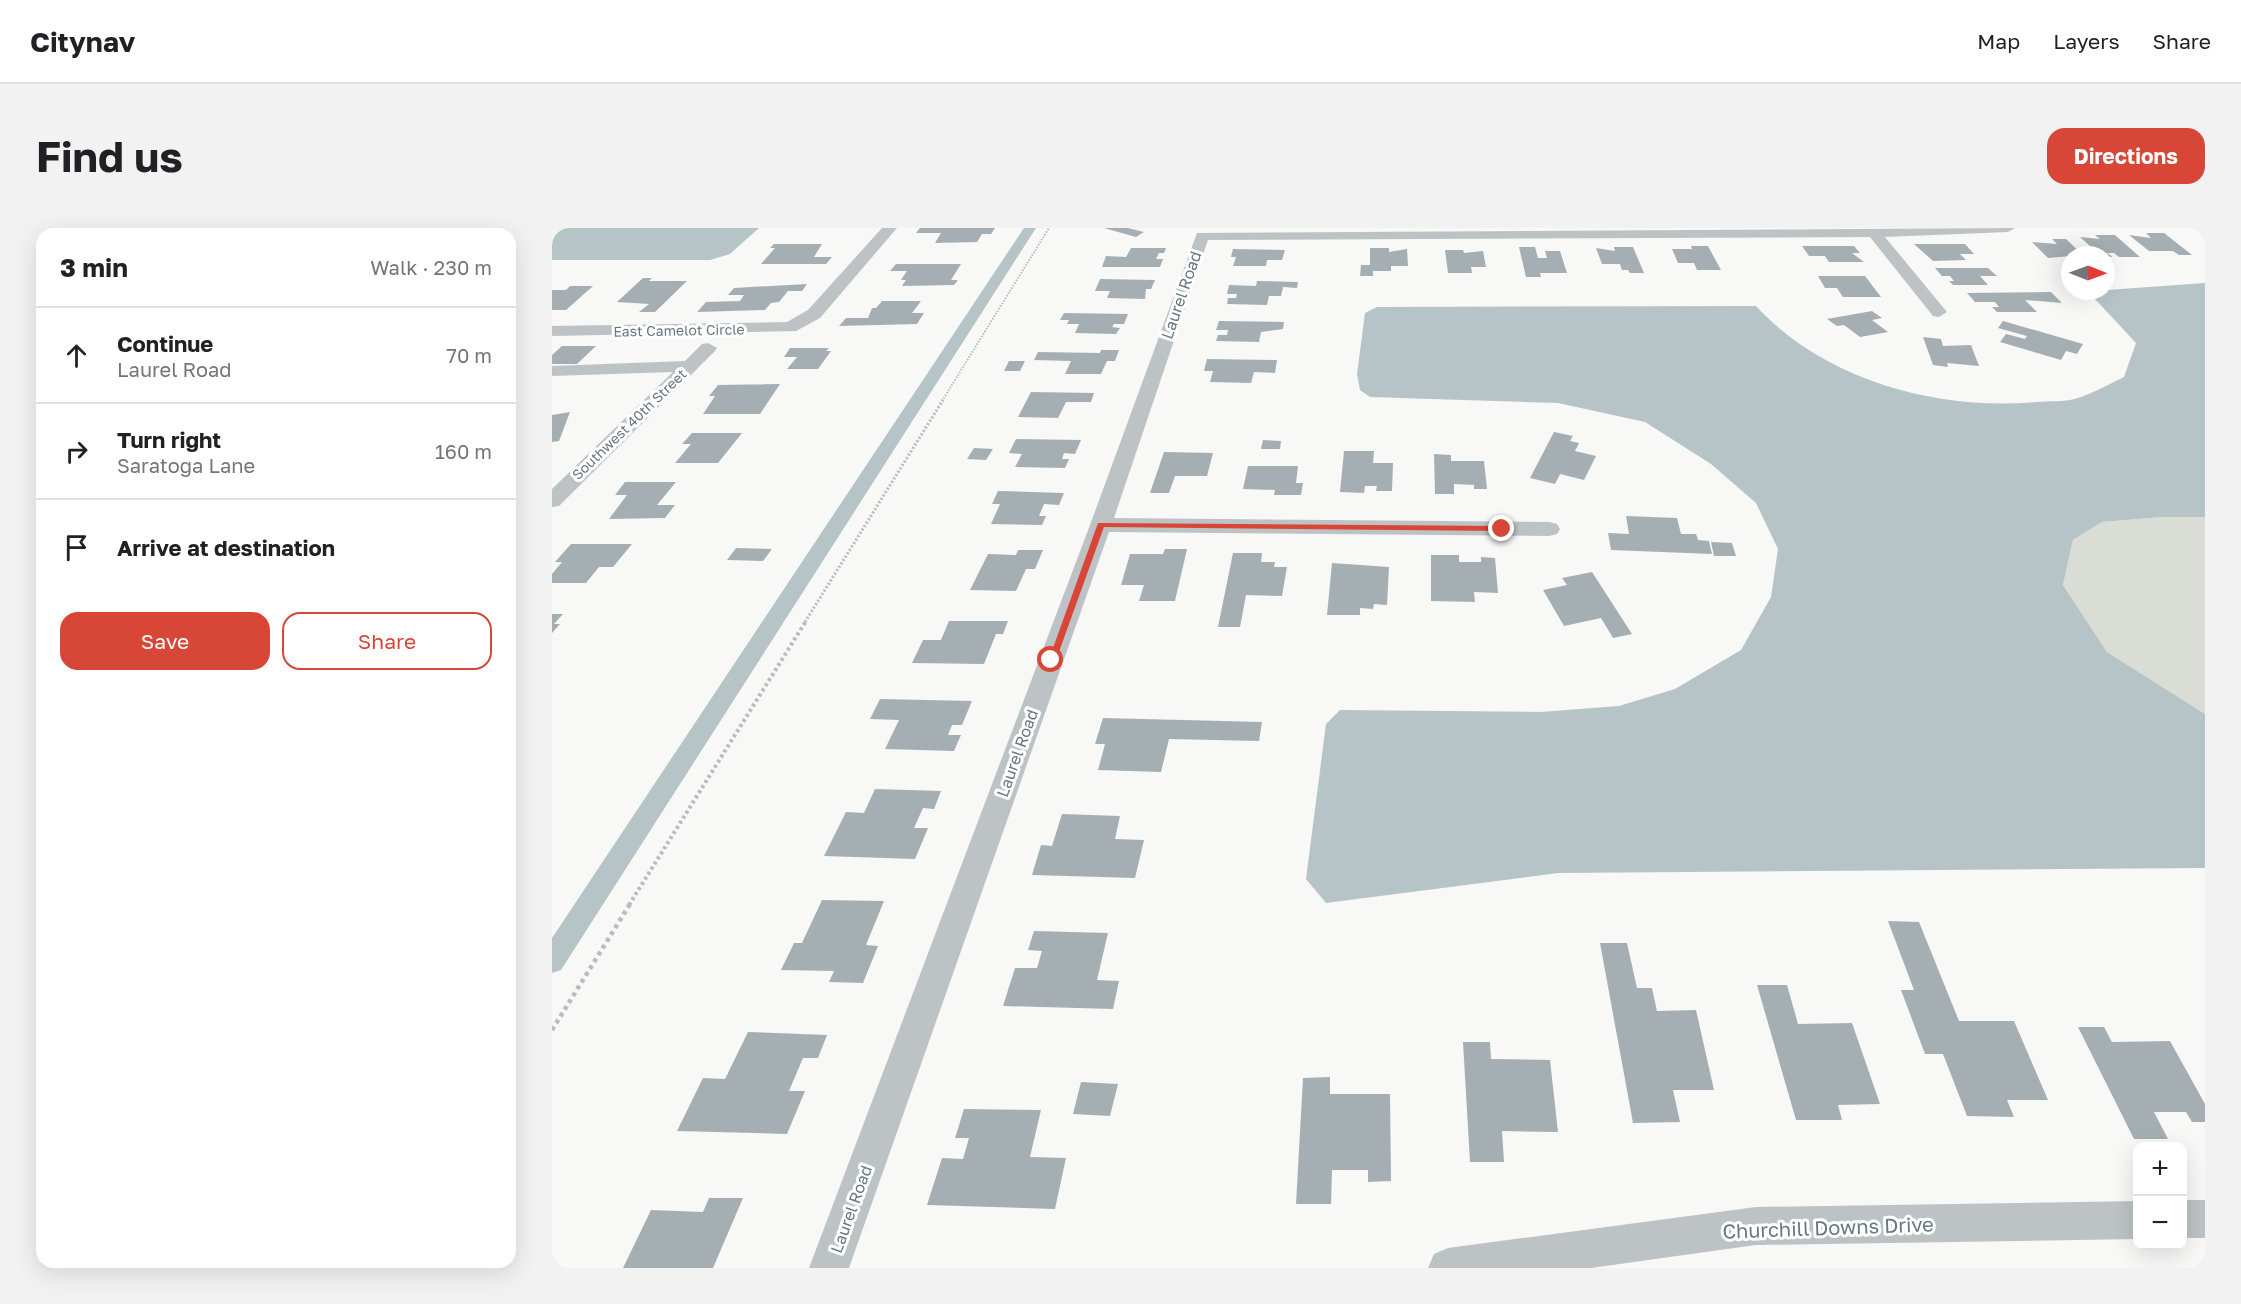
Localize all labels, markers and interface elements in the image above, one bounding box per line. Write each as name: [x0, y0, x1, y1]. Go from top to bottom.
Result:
text: Citynav: [30, 25, 135, 58]
text: Map: [1977, 28, 2020, 54]
text: Layers: [2053, 28, 2120, 54]
text: Share: [2153, 28, 2211, 54]
button: Directions: [2047, 128, 2205, 184]
text: Find us: [36, 131, 183, 181]
north arrow: [2061, 246, 2115, 300]
street label: Laurel Road: [1157, 248, 1205, 342]
text: 3 min: [60, 252, 128, 283]
text: Walk · 230 m: [370, 255, 492, 279]
street label: East Camelot Circle: [613, 320, 745, 340]
text: Continue: [117, 330, 213, 357]
icon: ahead: [60, 339, 93, 372]
text: 70 m: [446, 343, 492, 367]
text: Laurel Road: [117, 357, 232, 381]
street label: Southwest 40th Street: [568, 365, 690, 483]
text: Turn right: [117, 426, 221, 453]
icon: right: [60, 435, 93, 468]
text: 160 m: [435, 439, 492, 463]
text: Saratoga Lane: [117, 453, 255, 477]
route end: [1488, 515, 1514, 541]
icon: arrive: [60, 531, 93, 564]
text: Arrive at destination: [117, 534, 335, 561]
button: Save: [60, 612, 270, 670]
button: Share: [282, 612, 492, 670]
route start: [1037, 646, 1063, 672]
street label: Laurel Road: [992, 707, 1042, 799]
map controls: [2133, 1142, 2187, 1250]
button: +: [2133, 1142, 2187, 1196]
street label: Laurel Road: [826, 1163, 876, 1255]
button: −: [2133, 1196, 2187, 1250]
street label: Churchill Downs Drive: [1722, 1211, 1934, 1243]

